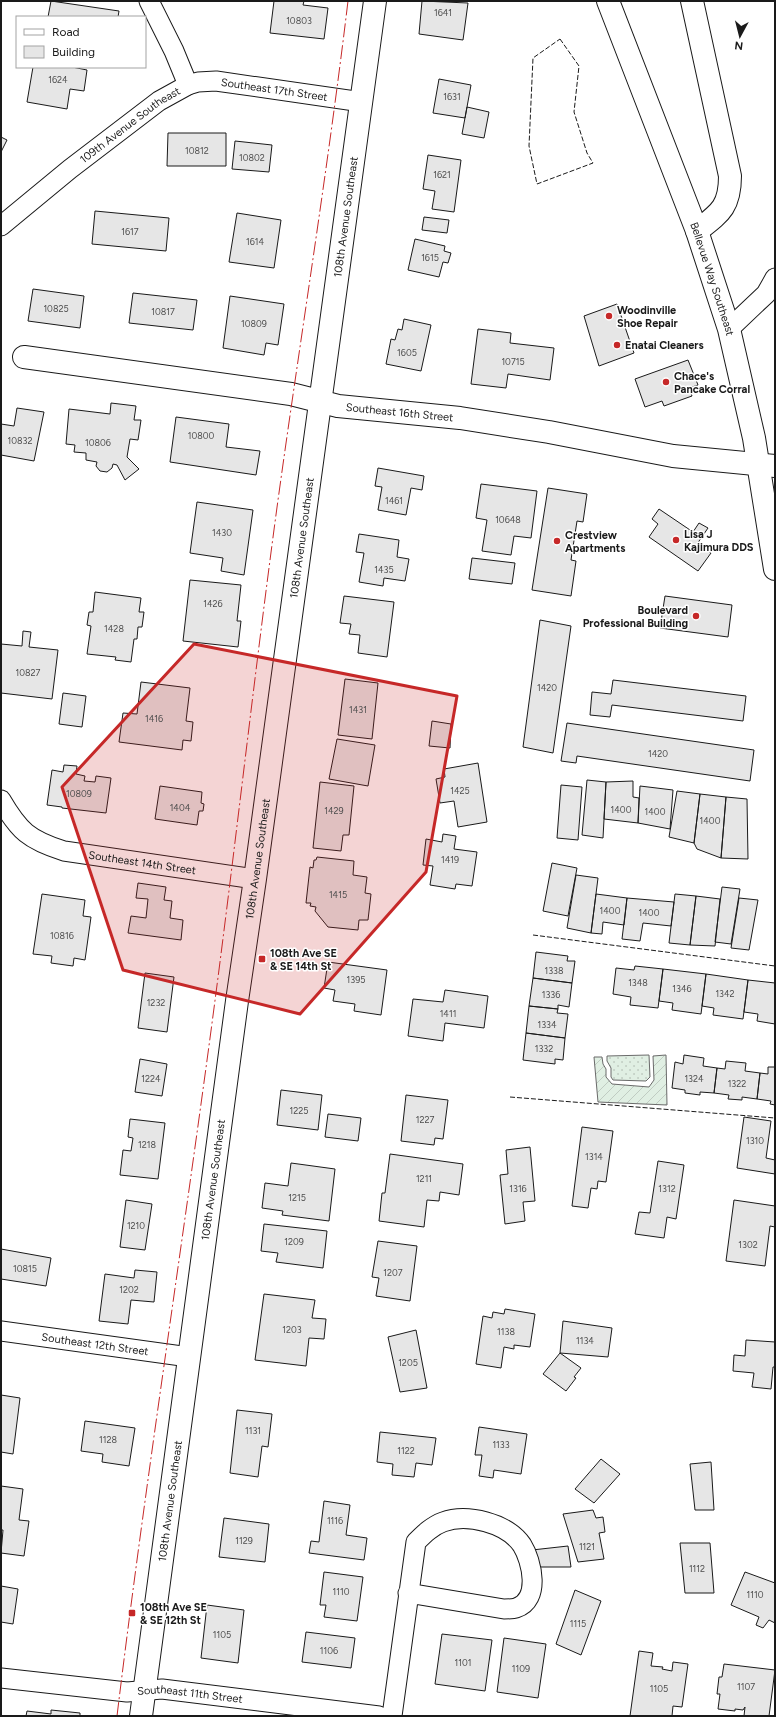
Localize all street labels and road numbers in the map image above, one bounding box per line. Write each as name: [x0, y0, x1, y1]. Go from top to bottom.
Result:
street label: Southeast 17th Street: [220, 75, 329, 103]
street label: 109th Avenue Southeast: [77, 84, 182, 166]
street label: 108th Avenue Southeast: [331, 156, 360, 278]
street label: Bellevue Way Southeast: [688, 220, 737, 337]
street label: Southeast 16th Street: [345, 400, 454, 424]
street label: 108th Avenue Southeast: [287, 477, 316, 599]
street label: 108th Avenue Southeast: [243, 798, 272, 920]
street label: Southeast 14th Street: [88, 848, 197, 877]
street label: 108th Avenue Southeast: [198, 1119, 228, 1241]
street label: Southeast 12th Street: [41, 1330, 149, 1358]
street label: 108th Avenue Southeast: [155, 1440, 184, 1562]
street label: Southeast 11th Street: [136, 1682, 243, 1705]

